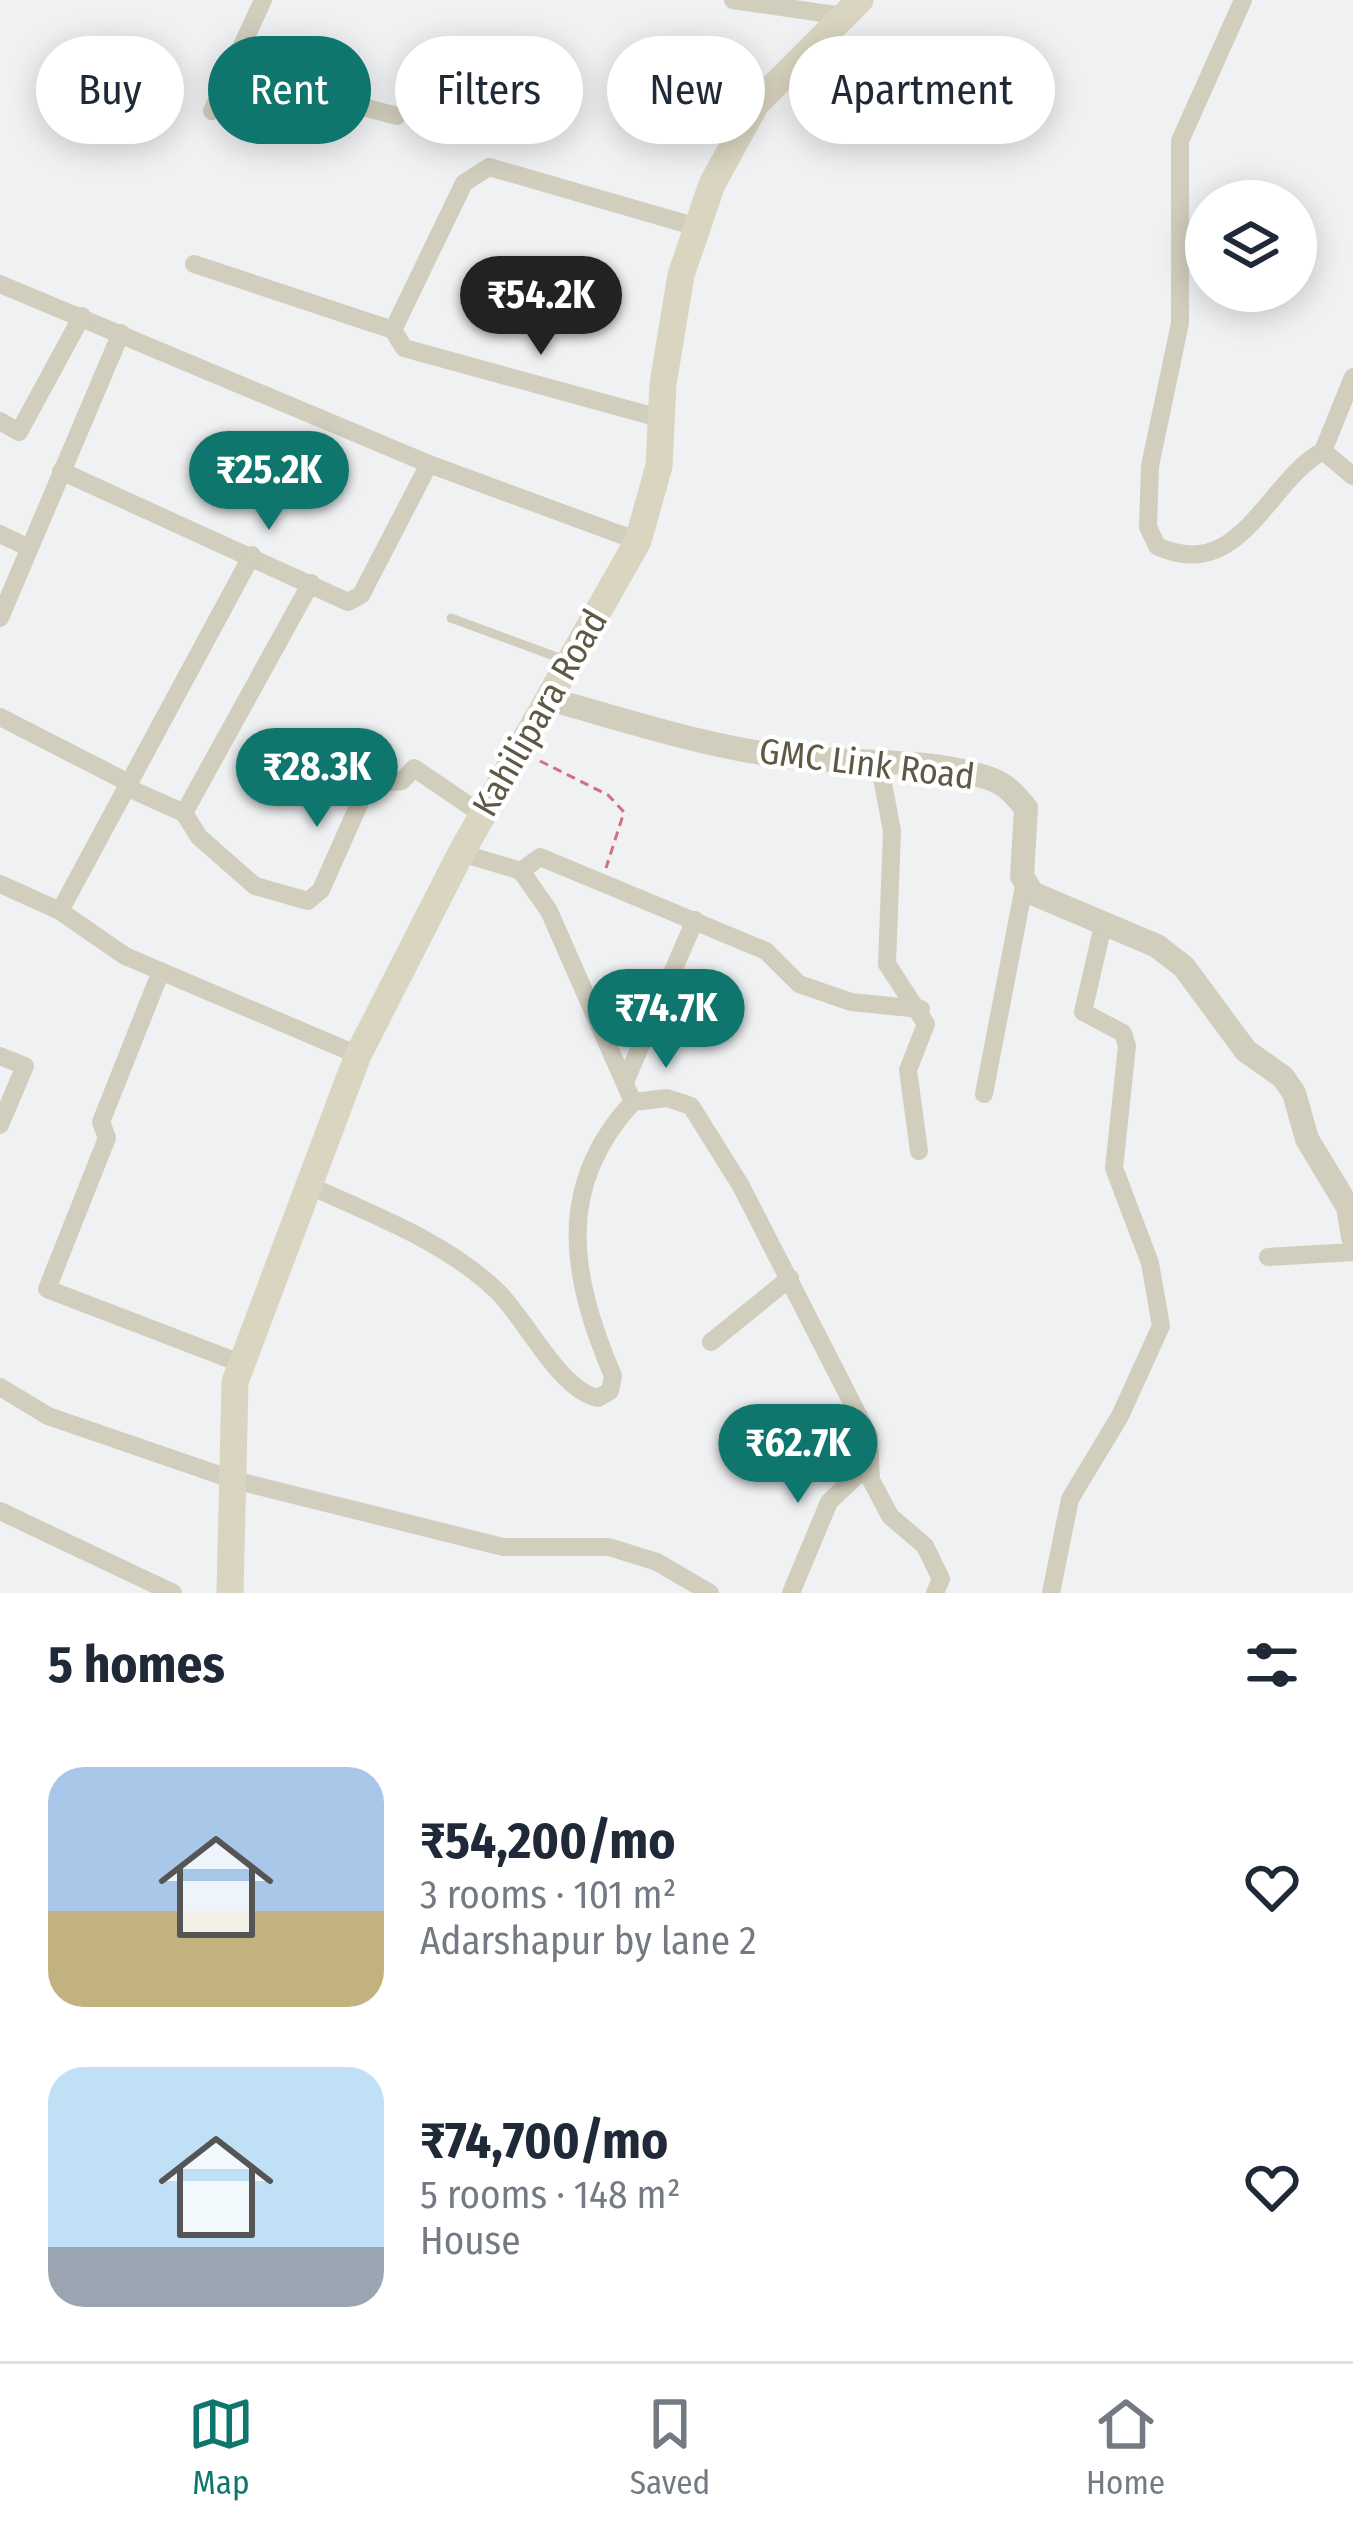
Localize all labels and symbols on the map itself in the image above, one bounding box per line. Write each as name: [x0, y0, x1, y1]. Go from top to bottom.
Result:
pin: ₹54.2K: [443, 256, 639, 358]
pin: ₹25.2K: [171, 431, 367, 533]
street label: Kahilipara Road: [463, 602, 617, 824]
pin: ₹28.3K: [219, 728, 415, 830]
street label: GMC Link Road: [757, 729, 977, 799]
pin: ₹74.7K: [568, 969, 764, 1071]
pin: ₹62.7K: [700, 1404, 896, 1506]

